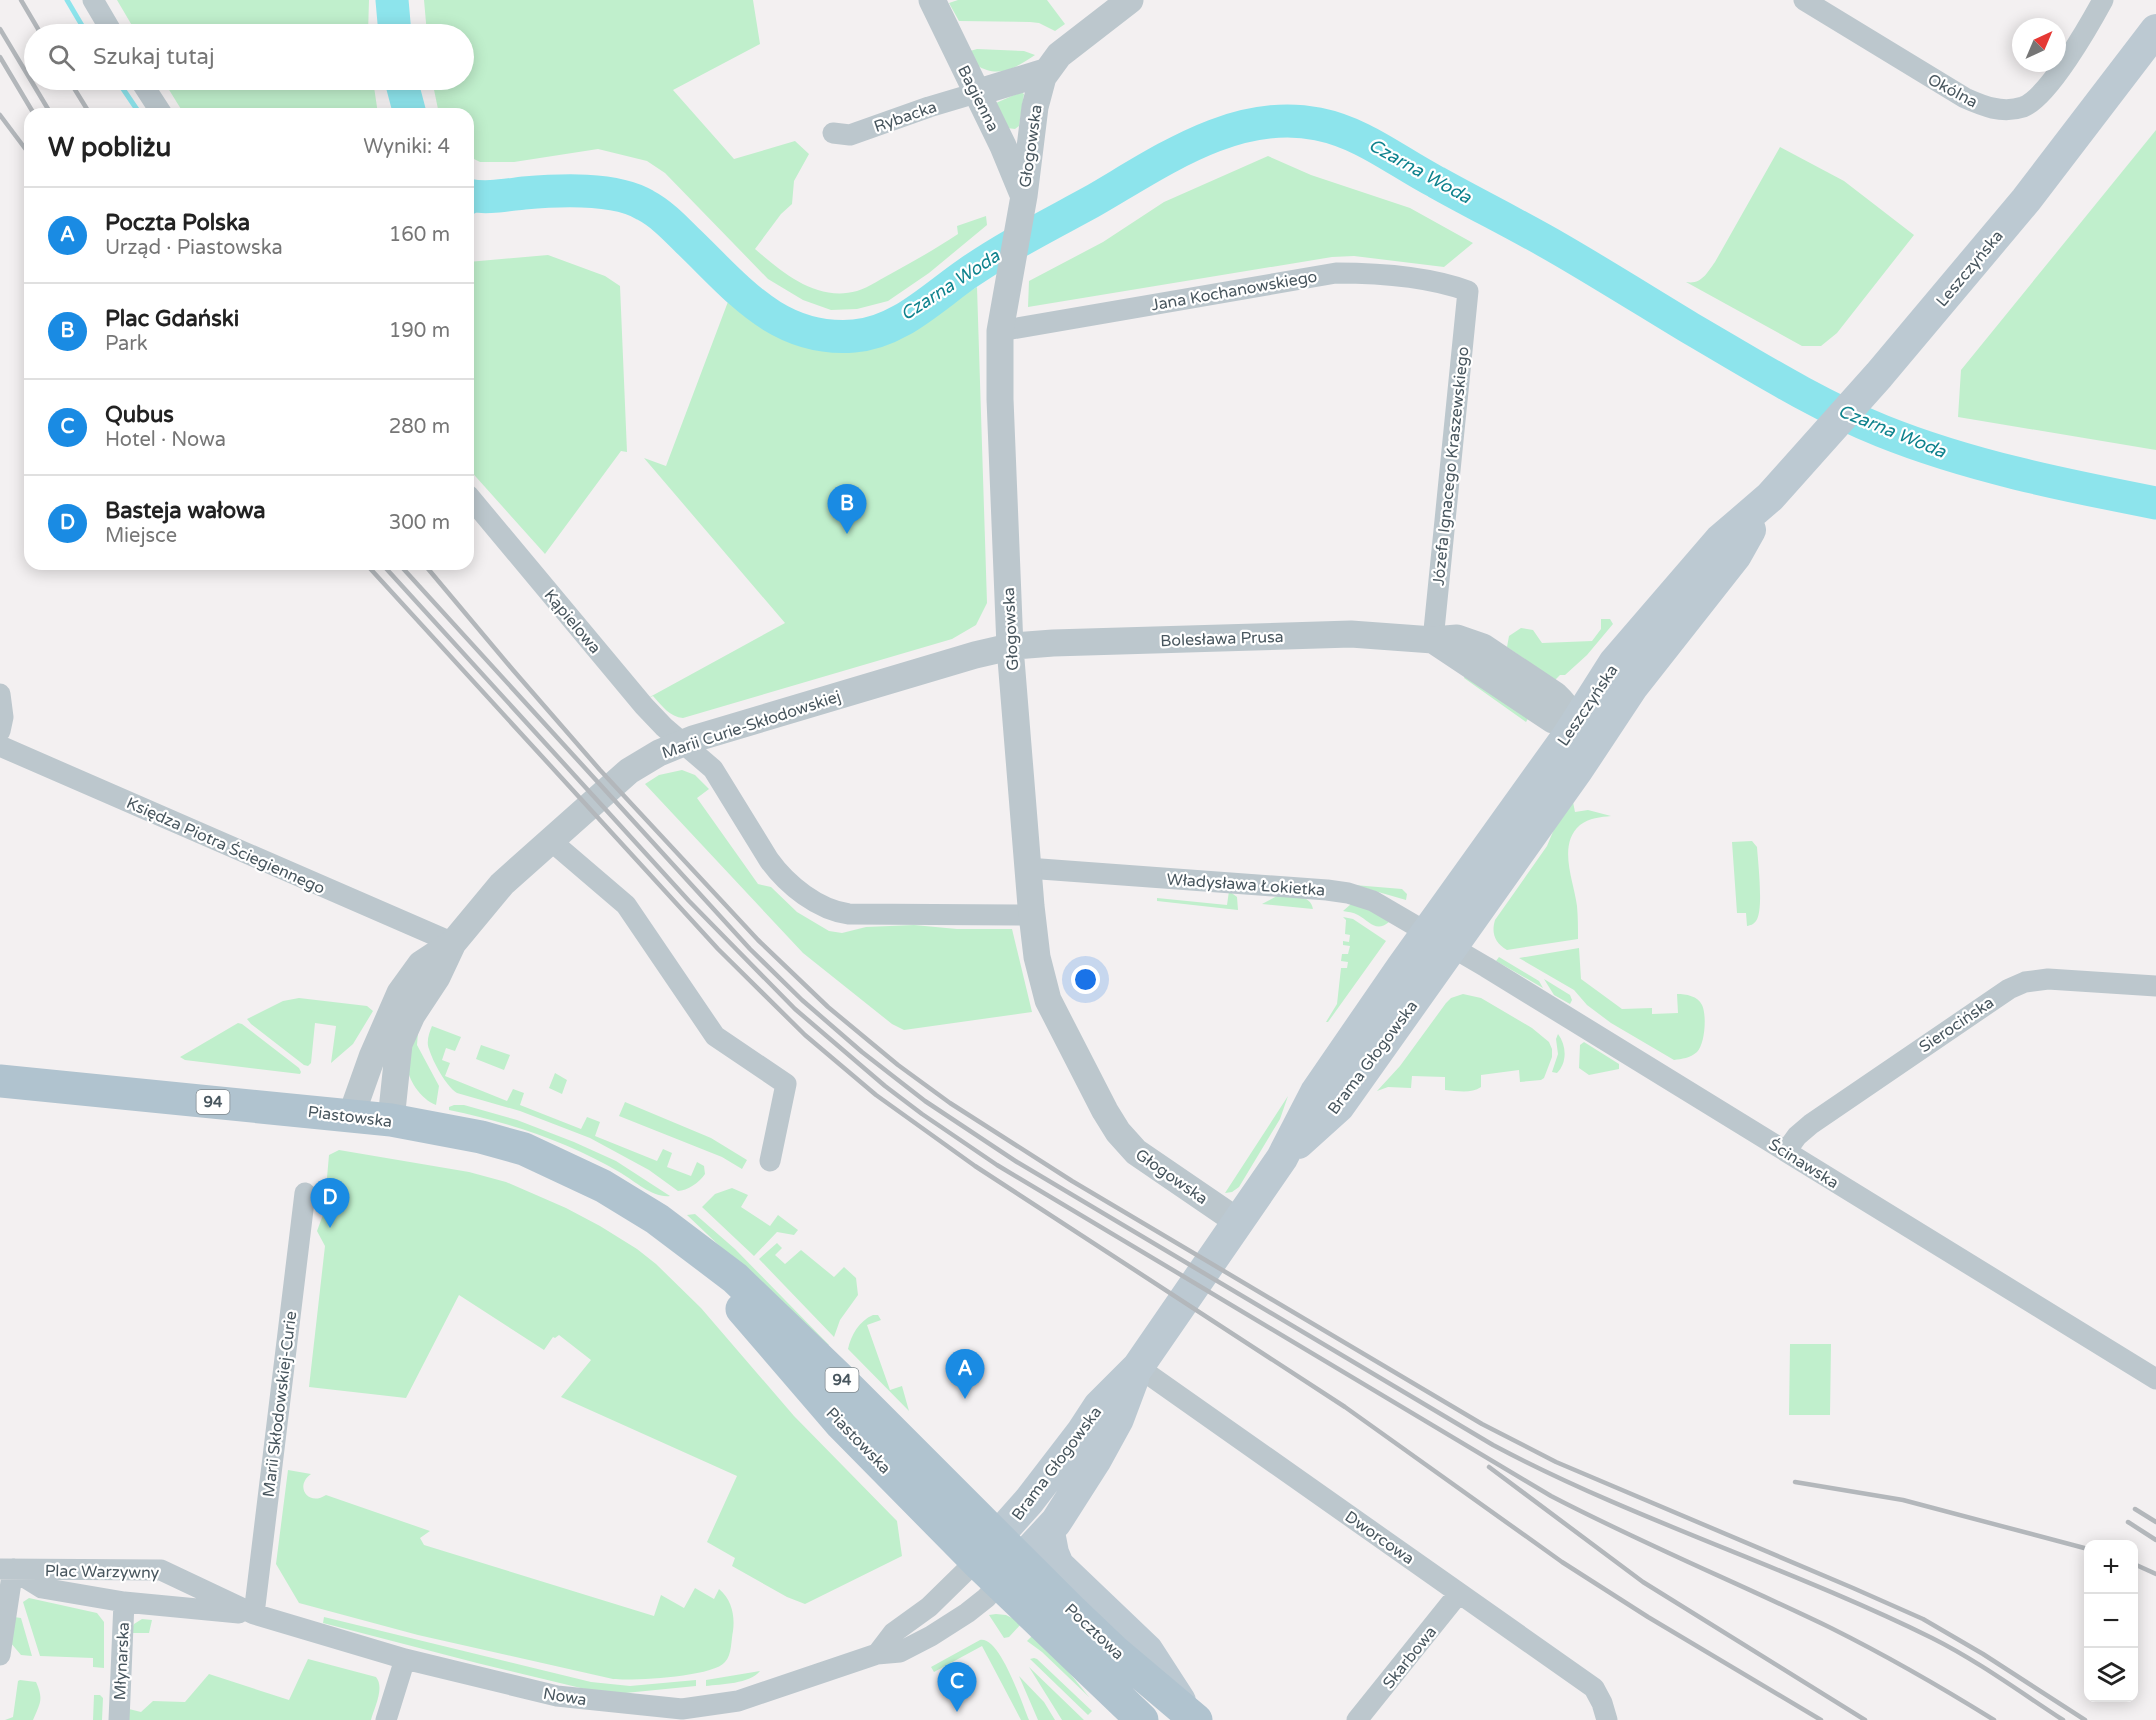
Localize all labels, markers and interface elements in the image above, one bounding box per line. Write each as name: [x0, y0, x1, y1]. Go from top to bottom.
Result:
north arrow: [2012, 18, 2066, 72]
search box: [24, 24, 474, 90]
icon: search: [45, 41, 78, 74]
text: Szukaj tutaj: [93, 44, 215, 70]
street label: Bagienna: [953, 62, 1003, 135]
street label: Okólna: [1924, 69, 1981, 112]
street label: Rybacka: [871, 97, 939, 137]
street label: Głogowska: [1015, 103, 1047, 189]
text: W pobliżu: [48, 132, 171, 163]
water label: Czarna Woda: [1365, 134, 1476, 209]
text: Wyniki: 4: [363, 135, 450, 159]
text: Poczta Polska: [105, 210, 250, 236]
text: A: [60, 223, 75, 247]
text: 160 m: [389, 223, 450, 247]
street label: Leszczyńska: [1932, 226, 2008, 311]
text: Urząd · Piastowska: [105, 236, 283, 260]
water label: Czarna Woda: [896, 244, 1005, 325]
street label: Jana Kochanowskiego: [1150, 267, 1319, 315]
text: Plac Gdański: [105, 306, 239, 332]
text: B: [61, 319, 74, 343]
text: 190 m: [389, 319, 450, 343]
text: Park: [105, 332, 148, 356]
street label: Józefa Ignacego Kraszewskiego: [1428, 346, 1473, 587]
water label: Czarna Woda: [1835, 399, 1950, 463]
text: Qubus: [105, 402, 174, 428]
text: C: [61, 415, 74, 439]
text: 280 m: [389, 415, 450, 439]
text: Hotel · Nowa: [105, 428, 226, 452]
pin: B: [828, 484, 866, 534]
text: Basteja wałowa: [105, 498, 266, 524]
text: D: [60, 511, 75, 535]
text: 300 m: [389, 511, 450, 535]
text: Miejsce: [105, 524, 177, 548]
street label: Kąpielowa: [540, 585, 605, 658]
street label: Głogowska: [999, 587, 1023, 671]
street label: Bolesława Prusa: [1160, 627, 1284, 651]
street label: Leszczyńska: [1553, 661, 1622, 750]
street label: Marii Curie-Skłodowskiej: [659, 687, 843, 763]
street label: Księdza Piotra Ściegiennego: [123, 793, 328, 899]
street label: Władysława Łokietka: [1166, 869, 1326, 901]
your location: [1071, 965, 1100, 994]
street label: Sierocińska: [1915, 993, 1998, 1057]
street label: Brama Głogowska: [1323, 997, 1422, 1119]
road number: 94: [196, 1090, 230, 1114]
street label: Piastowska: [307, 1102, 393, 1132]
street label: Ścinawska: [1765, 1134, 1842, 1193]
street label: Głogowska: [1131, 1145, 1211, 1209]
pin: D: [310, 1178, 350, 1228]
street label: Marii Skłodowskiej-Curie: [259, 1310, 301, 1498]
pin: A: [946, 1350, 984, 1399]
road number: 94: [826, 1368, 858, 1392]
street label: Piastowska: [822, 1403, 895, 1478]
street label: Brama Głogowska: [1007, 1403, 1106, 1525]
street label: Dworcowa: [1341, 1507, 1418, 1569]
map controls: [2084, 1540, 2138, 1702]
button: +: [2084, 1540, 2138, 1594]
street label: Plac Warzywny: [45, 1561, 160, 1583]
button: −: [2084, 1594, 2138, 1648]
street label: Pocztowa: [1060, 1599, 1128, 1664]
street label: Młynarska: [110, 1621, 134, 1701]
street label: Skarbowa: [1378, 1622, 1441, 1693]
button: layers: [2084, 1648, 2138, 1702]
pin: C: [938, 1662, 976, 1712]
street label: Nowa: [542, 1684, 588, 1710]

